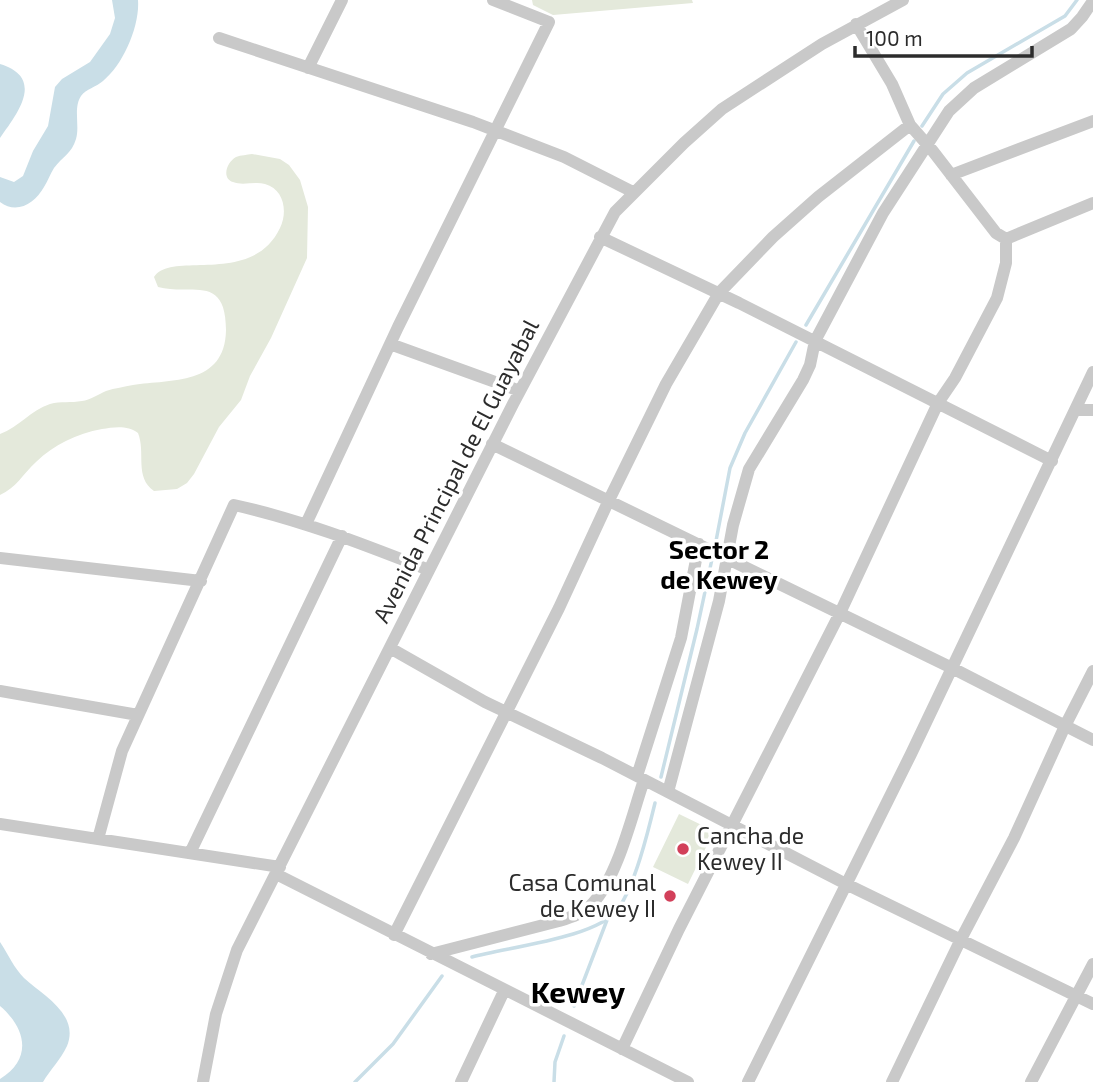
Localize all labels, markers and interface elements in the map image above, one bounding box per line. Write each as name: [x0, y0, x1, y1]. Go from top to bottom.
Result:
scale bar: [855, 14, 1032, 58]
text: 100 m: [866, 25, 923, 50]
street label: Avenida Principal de El Guayabal: [366, 314, 544, 627]
district label: Sector 2 de Kewey: [660, 533, 778, 595]
place label: Cancha de Kewey II: [697, 821, 804, 875]
marker: Cancha de Kewey II: [675, 841, 691, 857]
place label: Casa Comunal de Kewey II: [509, 868, 656, 922]
marker: Casa Comunal de Kewey II: [662, 888, 678, 904]
district label: Kewey: [531, 973, 625, 1010]

